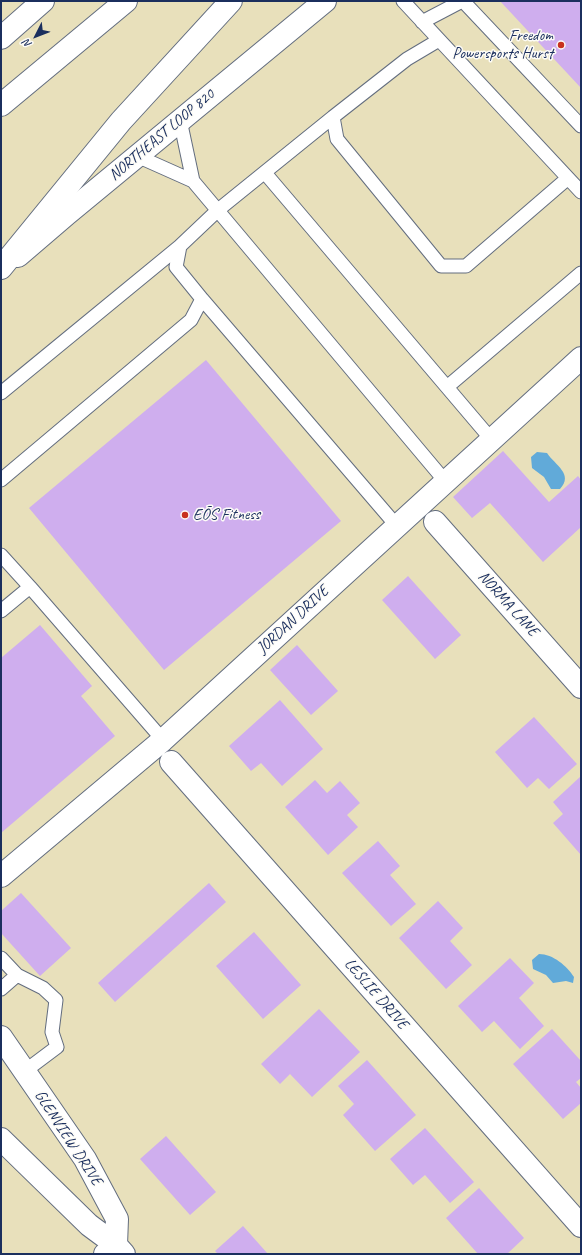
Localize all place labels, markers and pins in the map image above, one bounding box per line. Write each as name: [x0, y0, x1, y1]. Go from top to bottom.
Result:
place label: Freedom Powersports Hurst: [452, 26, 553, 64]
marker: Freedom Powersports Hurst: [556, 40, 566, 50]
place label: EŌS Fitness: [193, 505, 260, 525]
marker: EŌS Fitness: [180, 510, 190, 520]

